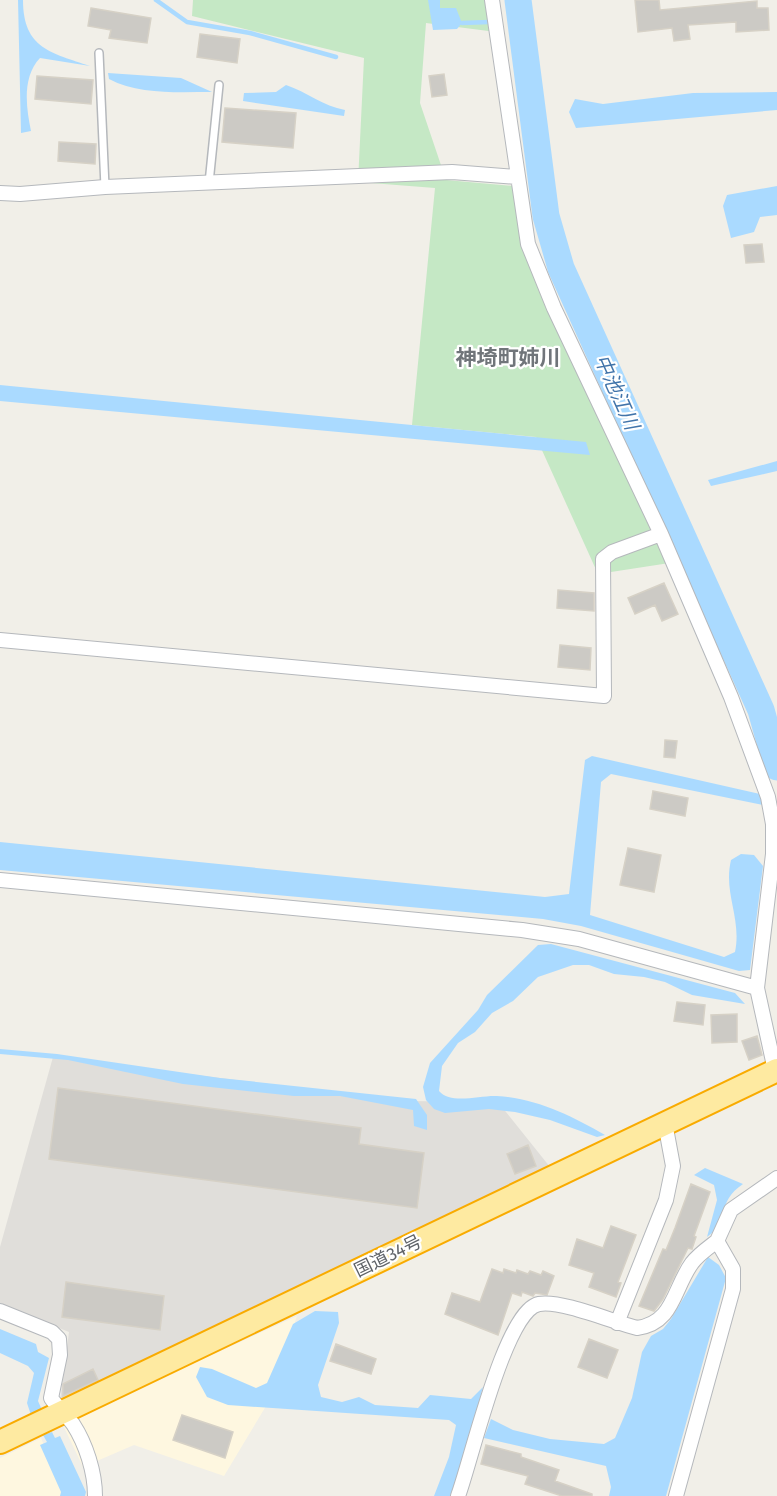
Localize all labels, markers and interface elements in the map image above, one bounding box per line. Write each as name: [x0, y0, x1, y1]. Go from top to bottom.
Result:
district label: 神埼町姉川: [456, 345, 561, 371]
water label: 中池江川: [590, 351, 645, 435]
street label: 国道34号: [351, 1230, 425, 1282]

